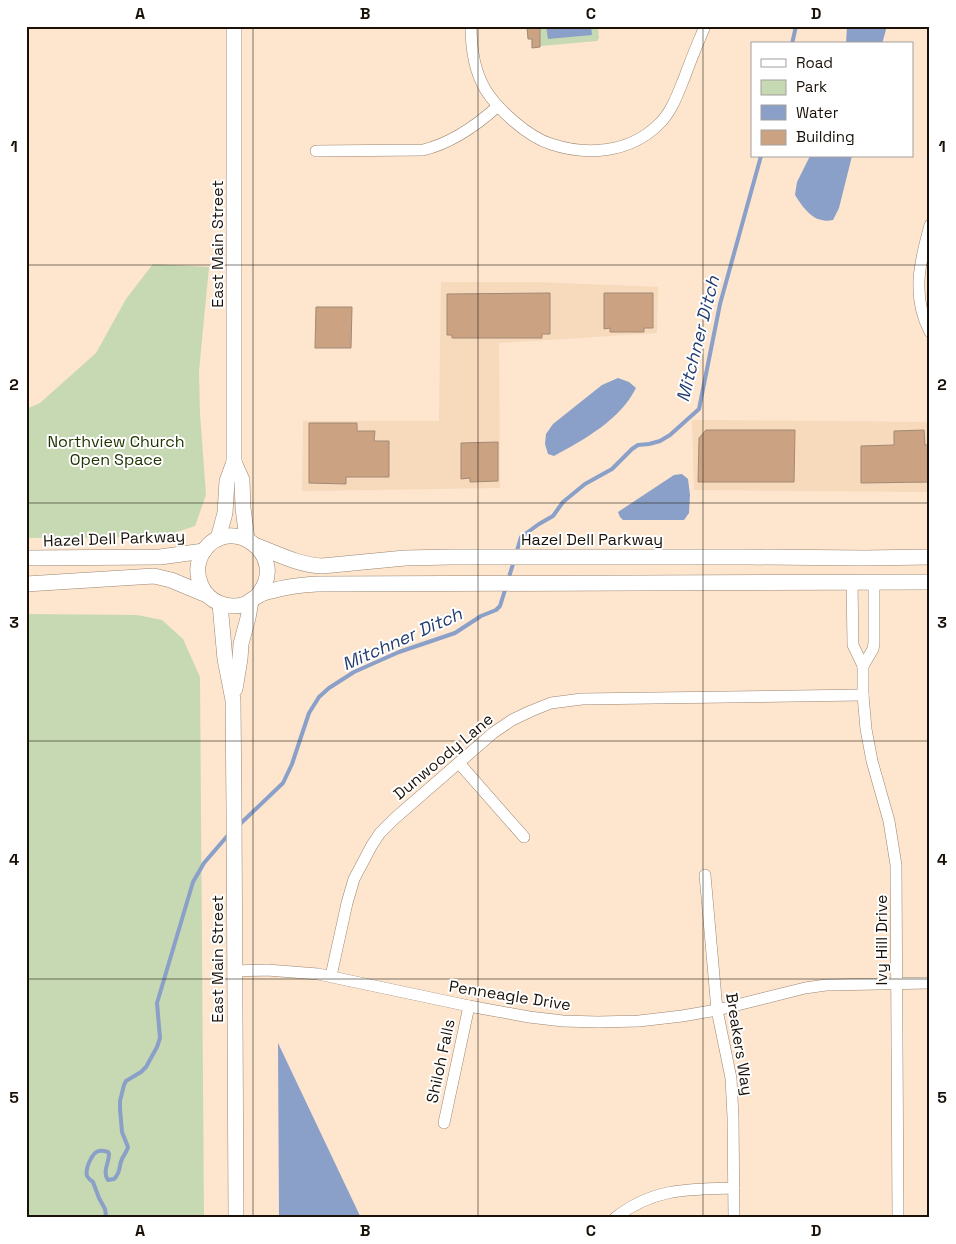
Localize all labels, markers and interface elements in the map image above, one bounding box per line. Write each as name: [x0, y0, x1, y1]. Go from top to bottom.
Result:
text: A: [135, 3, 145, 24]
text: B: [360, 3, 370, 24]
text: C: [586, 3, 596, 24]
text: D: [811, 3, 821, 24]
legend: [751, 42, 914, 158]
text: Road: [796, 53, 833, 72]
text: Park: [796, 77, 827, 96]
text: Water: [796, 103, 839, 122]
text: Building: [796, 127, 855, 146]
text: 1: [10, 136, 18, 157]
text: 1: [938, 136, 946, 157]
street label: East Main Street: [207, 180, 228, 308]
water label: Mitchner Ditch: [671, 273, 725, 404]
text: 2: [9, 374, 19, 395]
text: 2: [937, 374, 947, 395]
park label: Northview Church Open Space: [47, 431, 185, 470]
street label: Hazel Dell Parkway: [43, 526, 185, 551]
street label: Hazel Dell Parkway: [521, 529, 663, 550]
water label: Mitchner Ditch: [338, 601, 466, 675]
text: 3: [9, 612, 19, 633]
text: 3: [937, 612, 947, 633]
street label: Dunwoody Lane: [389, 708, 498, 804]
text: 4: [9, 849, 19, 870]
text: 4: [937, 849, 947, 870]
street label: Ivy Hill Drive: [871, 894, 892, 986]
street label: East Main Street: [207, 895, 228, 1023]
street label: Penneagle Drive: [448, 976, 572, 1015]
street label: Breakers Way: [721, 991, 758, 1097]
street label: Shiloh Falls: [421, 1017, 460, 1105]
text: 5: [9, 1087, 19, 1108]
text: 5: [937, 1087, 947, 1108]
text: A: [135, 1220, 145, 1241]
text: B: [360, 1220, 370, 1241]
text: C: [586, 1220, 596, 1241]
text: D: [811, 1220, 821, 1241]

